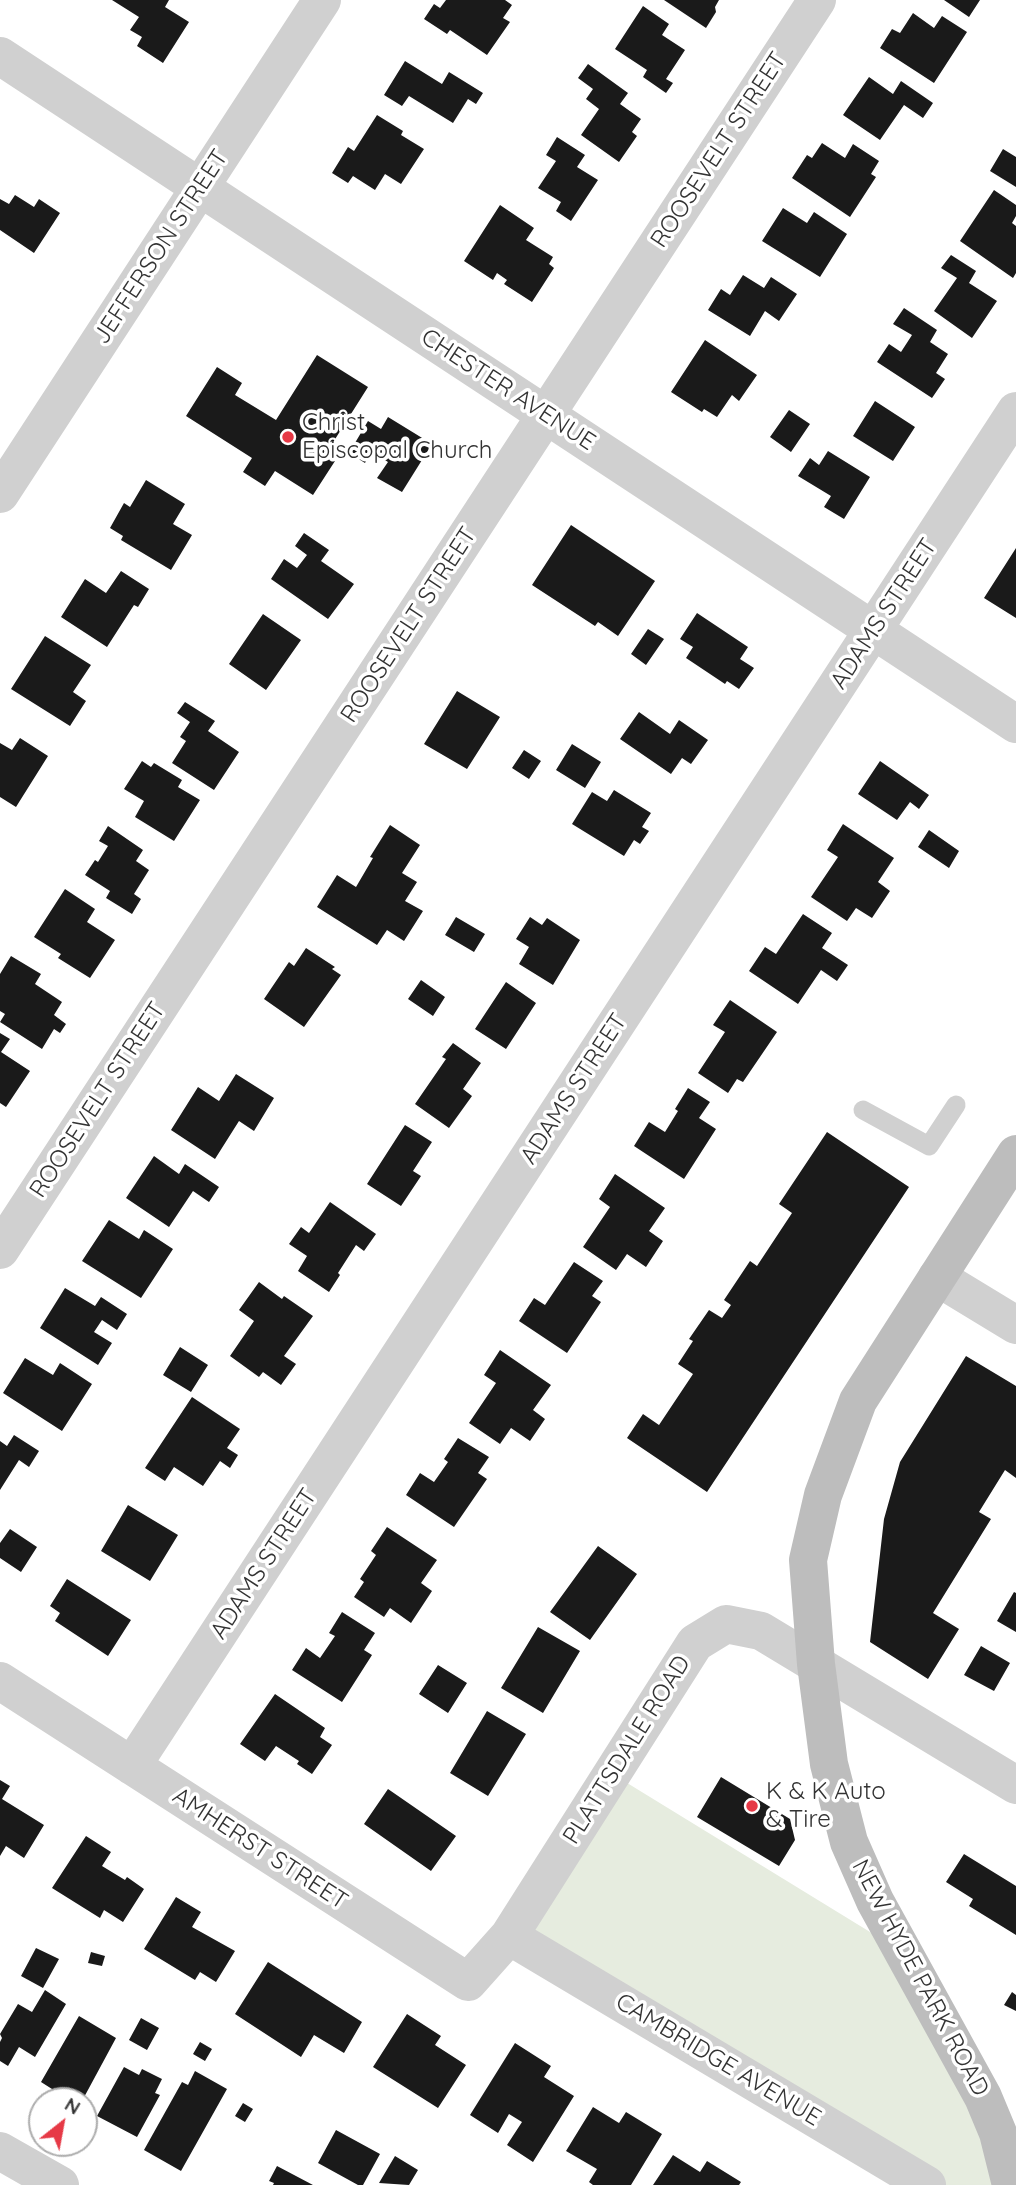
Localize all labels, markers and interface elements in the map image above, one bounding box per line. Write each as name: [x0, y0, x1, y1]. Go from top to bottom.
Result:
street label: ROOSEVELT STREET: [645, 47, 793, 253]
street label: JEFFERSON STREET: [87, 144, 235, 350]
street label: CHESTER AVENUE: [415, 323, 601, 457]
place label: Christ Episcopal Church: [302, 409, 492, 465]
marker: Christ Episcopal Church: [280, 429, 296, 445]
street label: ROOSEVELT STREET: [335, 522, 483, 728]
street label: ADAMS STREET: [825, 533, 943, 695]
street label: ROOSEVELT STREET: [24, 997, 172, 1203]
street label: ADAMS STREET: [515, 1008, 633, 1170]
street label: ADAMS STREET: [205, 1483, 323, 1645]
street label: PLATTSDALE ROAD: [557, 1650, 697, 1850]
place label: K & K Auto & Tire: [766, 1778, 886, 1834]
street label: AMHERST STREET: [167, 1782, 353, 1916]
marker: K & K Auto & Tire: [744, 1798, 760, 1814]
street label: NEW HYDE PARK ROAD: [845, 1855, 995, 2101]
street label: CAMBRIDGE AVENUE: [610, 1987, 826, 2133]
north arrow: [28, 2087, 98, 2157]
text: N: [61, 2092, 85, 2120]

